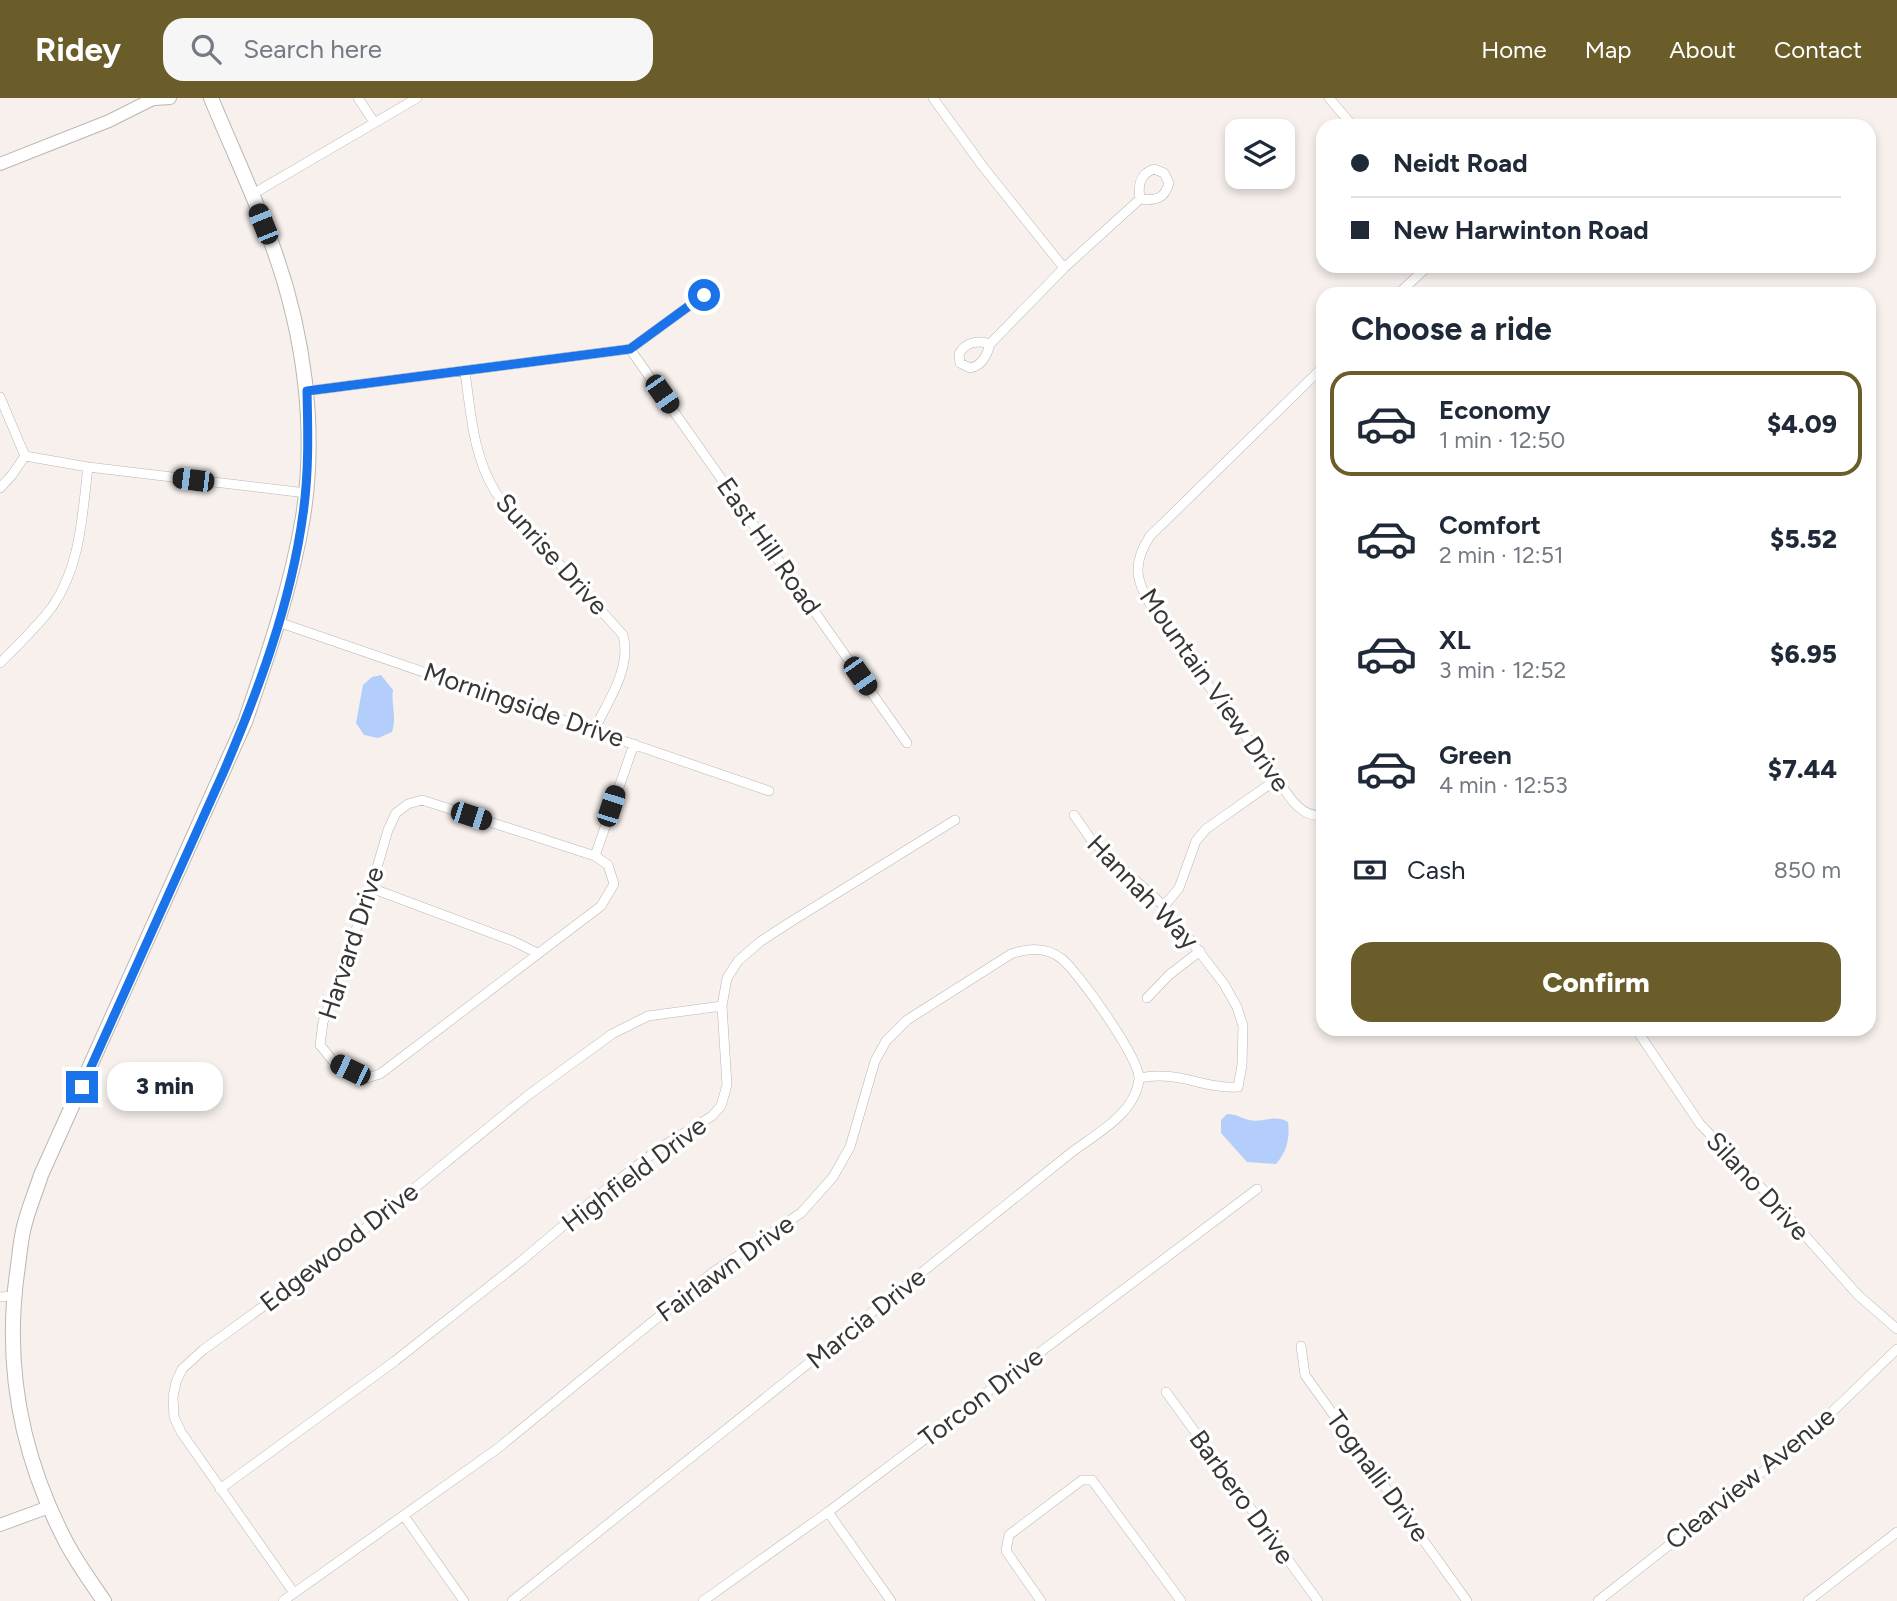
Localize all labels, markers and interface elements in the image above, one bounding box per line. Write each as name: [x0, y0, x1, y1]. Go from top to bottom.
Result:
search box: [163, 18, 653, 81]
text: Ridey: [35, 30, 121, 69]
icon: search: [187, 30, 225, 68]
text: Search here: [243, 33, 382, 65]
text: Home: [1481, 35, 1547, 64]
text: Map: [1585, 35, 1631, 64]
text: About: [1669, 35, 1736, 64]
text: Contact: [1774, 35, 1862, 64]
map controls: [1225, 119, 1295, 189]
button: layers: [1225, 119, 1295, 189]
text: Neidt Road: [1393, 147, 1528, 179]
car: [246, 201, 281, 247]
text: New Harwinton Road: [1393, 214, 1649, 246]
route start: [688, 279, 720, 311]
text: Choose a ride: [1351, 310, 1552, 348]
car: [642, 371, 683, 417]
icon: car: [1355, 392, 1418, 455]
text: Economy: [1439, 394, 1551, 426]
text: $4.09: [1767, 408, 1837, 440]
text: 1 min · 12:50: [1439, 426, 1565, 454]
car: [171, 467, 216, 493]
street label: East Hill Road: [710, 471, 828, 621]
street label: Sunrise Drive: [489, 487, 615, 621]
icon: car: [1355, 507, 1418, 570]
text: Comfort: [1439, 509, 1541, 541]
text: $5.52: [1770, 523, 1837, 555]
text: 2 min · 12:51: [1439, 541, 1563, 569]
street label: Mountain View Drive: [1133, 582, 1297, 798]
icon: car: [1355, 622, 1418, 685]
text: XL: [1439, 624, 1471, 656]
text: $6.95: [1770, 638, 1837, 670]
car: [840, 653, 881, 699]
street label: Morningside Drive: [419, 656, 629, 754]
text: 3 min · 12:52: [1439, 656, 1566, 684]
icon: car: [1355, 737, 1418, 800]
text: Green: [1439, 739, 1512, 771]
text: $7.44: [1768, 753, 1837, 785]
text: 4 min · 12:53: [1439, 771, 1568, 799]
car: [595, 783, 628, 829]
car: [448, 800, 495, 832]
street label: Hannah Way: [1081, 828, 1206, 956]
icon: cash: [1351, 851, 1389, 889]
text: Cash: [1407, 854, 1466, 886]
text: 850 m: [1774, 856, 1841, 884]
street label: Harvard Drive: [311, 863, 391, 1023]
button: Confirm: [1351, 942, 1841, 1022]
car: [327, 1051, 374, 1089]
callout: 3 min: [106, 1062, 222, 1112]
route end: [66, 1071, 98, 1103]
text: 3 min: [136, 1072, 194, 1100]
street label: Highfield Drive: [555, 1109, 713, 1239]
street label: Silano Drive: [1700, 1125, 1816, 1247]
street label: Edgewood Drive: [254, 1175, 424, 1319]
street label: Fairlawn Drive: [650, 1207, 800, 1329]
street label: Marcia Drive: [800, 1260, 932, 1376]
street label: Torcon Drive: [913, 1340, 1049, 1454]
street label: Clearview Avenue: [1659, 1400, 1841, 1556]
street label: Tognalli Drive: [1320, 1404, 1436, 1548]
street label: Barbero Drive: [1183, 1424, 1301, 1570]

